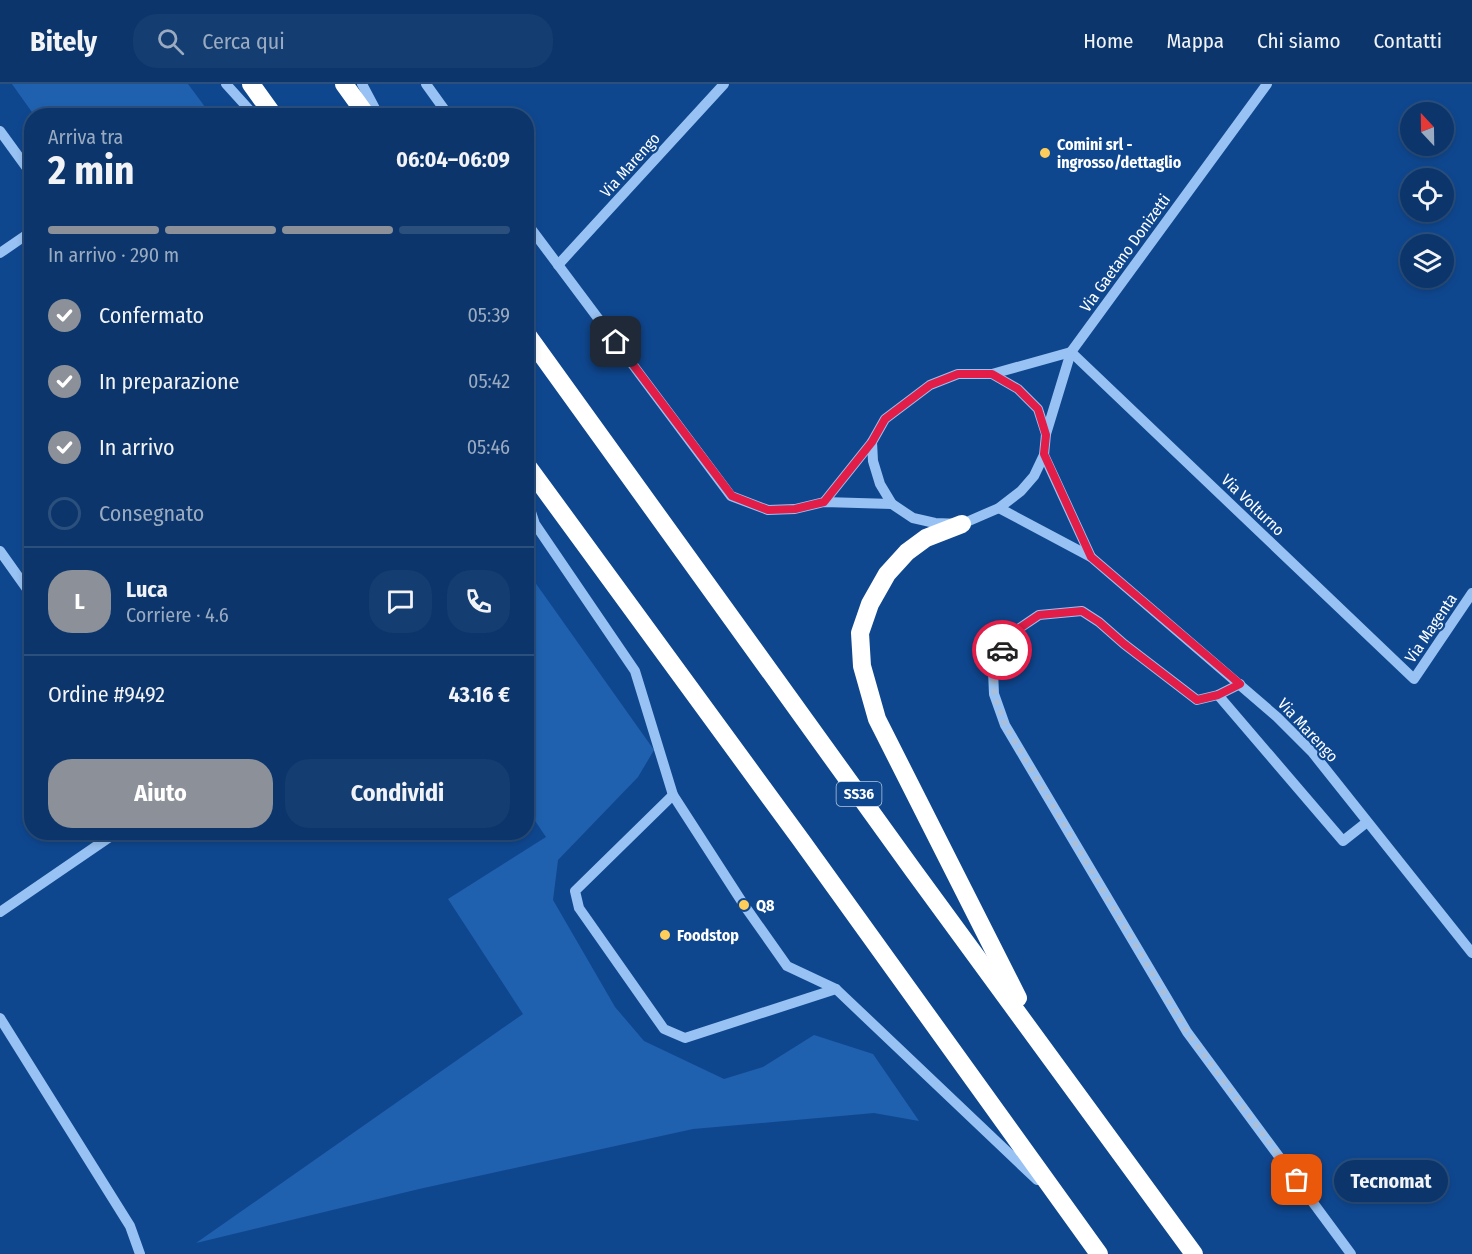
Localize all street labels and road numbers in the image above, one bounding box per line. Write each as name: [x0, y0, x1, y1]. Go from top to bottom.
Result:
street label: Via Marengo: [596, 129, 664, 201]
street label: Via Gaetano Donizetti: [1076, 190, 1174, 316]
street label: Via Volturno: [1218, 470, 1288, 540]
street label: Via Magenta: [1401, 590, 1461, 666]
street label: Via Marengo: [1274, 694, 1342, 766]
road number: SS36: [836, 782, 882, 806]

